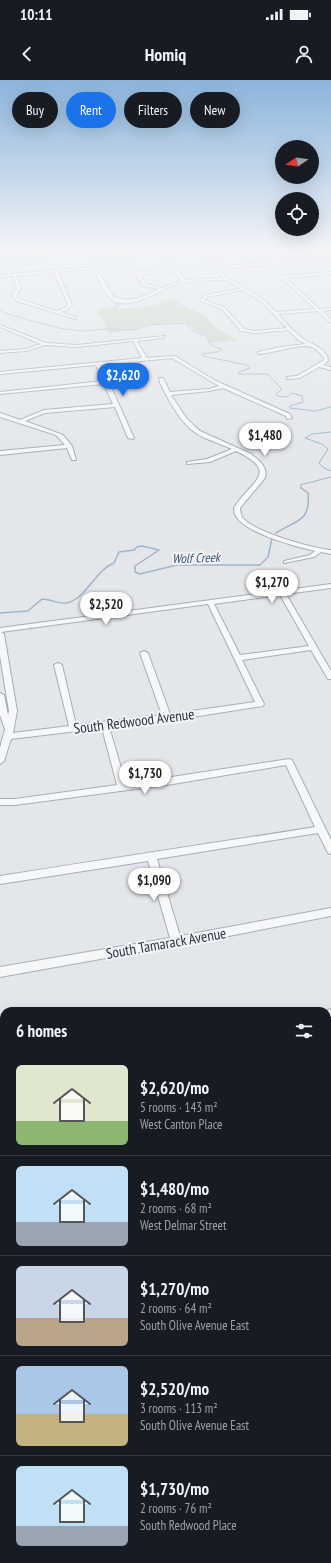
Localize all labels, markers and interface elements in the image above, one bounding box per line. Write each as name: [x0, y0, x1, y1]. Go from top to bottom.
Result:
text: 10:11: [20, 5, 52, 24]
icon: back: [16, 43, 38, 65]
text: Homiq: [145, 43, 186, 66]
icon: person: [293, 43, 315, 65]
chip: Buy: [12, 92, 58, 128]
chip: Rent: [66, 92, 116, 128]
chip: Filters: [124, 92, 182, 128]
chip: New: [190, 92, 240, 128]
north arrow: [275, 140, 319, 184]
map controls: [275, 140, 319, 236]
button: locate: [275, 192, 319, 236]
pin: $2,620: [90, 363, 156, 397]
text: $2,620: [106, 367, 140, 384]
pin: $1,480: [232, 423, 298, 457]
text: $1,480: [248, 427, 282, 444]
water label: Wolf Creek: [172, 549, 222, 567]
pin: $1,270: [239, 570, 305, 604]
text: $1,270: [255, 574, 289, 591]
pin: $2,520: [73, 592, 139, 626]
text: $2,520: [89, 596, 123, 613]
street label: South Redwood Avenue: [73, 704, 195, 738]
pin: $1,730: [112, 761, 178, 795]
text: $1,730: [128, 765, 162, 782]
pin: $1,090: [121, 868, 187, 902]
text: $1,090: [137, 872, 171, 889]
street label: South Tamarack Avenue: [104, 923, 228, 963]
text: 6 homes: [16, 1020, 67, 1042]
icon: filters: [293, 1020, 315, 1042]
text: $2,620/mo: [140, 1077, 209, 1099]
icon: home: [48, 1081, 96, 1129]
text: 5 rooms · 143 m²: [140, 1099, 218, 1116]
text: West Canton Place: [140, 1116, 222, 1133]
text: $1,480/mo: [140, 1178, 209, 1200]
icon: home: [48, 1182, 96, 1230]
text: 2 rooms · 68 m²: [140, 1200, 212, 1217]
text: West Delmar Street: [140, 1217, 226, 1234]
text: $1,270/mo: [140, 1278, 209, 1300]
icon: home: [48, 1282, 96, 1330]
text: 2 rooms · 64 m²: [140, 1300, 212, 1317]
text: South Olive Avenue East: [140, 1317, 249, 1334]
text: $2,520/mo: [140, 1378, 209, 1400]
icon: home: [48, 1382, 96, 1430]
text: 3 rooms · 113 m²: [140, 1400, 218, 1417]
text: South Olive Avenue East: [140, 1417, 249, 1434]
text: $1,730/mo: [140, 1478, 209, 1500]
icon: home: [48, 1482, 96, 1530]
text: 2 rooms · 76 m²: [140, 1500, 212, 1517]
text: South Redwood Place: [140, 1517, 237, 1534]

